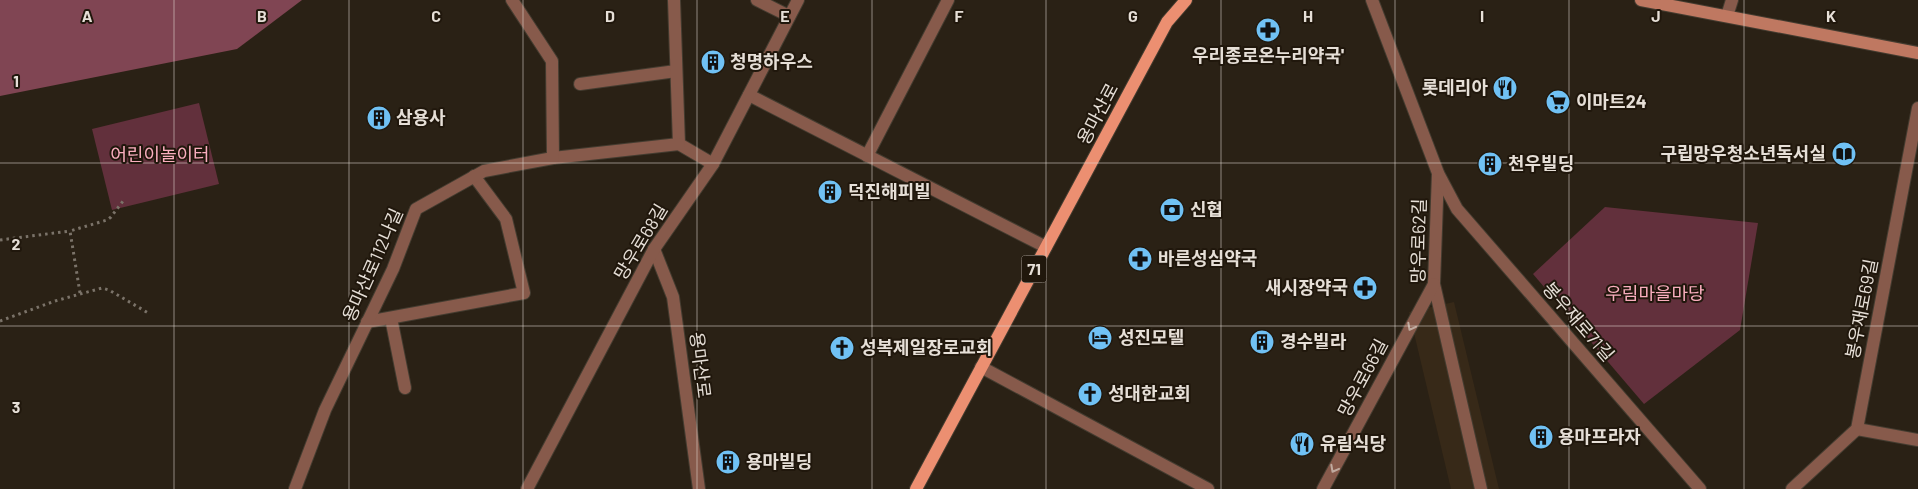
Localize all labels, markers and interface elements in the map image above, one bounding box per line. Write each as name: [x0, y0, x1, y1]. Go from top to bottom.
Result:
text: A: [82, 6, 93, 25]
text: B: [257, 6, 267, 25]
text: C: [431, 6, 441, 25]
text: D: [605, 6, 615, 25]
text: E: [780, 6, 790, 25]
text: F: [955, 6, 964, 25]
text: G: [1128, 6, 1138, 25]
text: H: [1303, 6, 1313, 25]
text: I: [1480, 6, 1484, 25]
text: J: [1651, 6, 1661, 25]
text: K: [1826, 6, 1836, 25]
pharmacy icon: 우리종로온누리약국': [1255, 17, 1281, 43]
place label: 우리종로온누리약국': [1192, 44, 1344, 66]
building icon: 청명하우스: [700, 49, 726, 75]
place label: 청명하우스: [730, 50, 813, 72]
text: 1: [13, 71, 19, 90]
restaurant icon: 롯데리아: [1492, 75, 1518, 101]
place label: 롯데리아: [1422, 76, 1488, 98]
street label: 용마산로: [1072, 79, 1122, 148]
supermarket icon: 이마트24: [1545, 89, 1571, 115]
place label: 이마트24: [1576, 90, 1647, 112]
building icon: 삼용사: [366, 105, 392, 131]
place label: 삼용사: [396, 106, 446, 128]
library icon: 구립망우청소년독서실: [1831, 141, 1857, 167]
place label: 구립망우청소년독서실: [1660, 142, 1826, 164]
park label: 어린이놀이터: [110, 143, 210, 165]
building icon: 천우빌딩: [1477, 151, 1503, 177]
place label: 천우빌딩: [1508, 152, 1574, 174]
building icon: 덕진해피빌: [817, 179, 843, 205]
place label: 덕진해피빌: [848, 180, 931, 202]
bank icon: 신협: [1159, 197, 1185, 223]
place label: 신협: [1190, 198, 1223, 220]
street label: 망우로62길: [1406, 198, 1430, 284]
street label: 망우로68길: [609, 199, 671, 284]
street label: 용마산로112나길: [337, 205, 407, 325]
text: 2: [12, 234, 21, 253]
pharmacy icon: 바른성심약국: [1127, 246, 1153, 272]
place label: 바른성심약국: [1158, 247, 1257, 269]
road number: 71: [1022, 255, 1046, 282]
street label: 봉우재로69길: [1841, 257, 1881, 361]
pharmacy icon: 새시장약국: [1352, 275, 1378, 301]
place label: 새시장약국: [1265, 276, 1348, 298]
street label: 봉우재로71길: [1538, 277, 1619, 365]
park label: 우림마을마당: [1605, 282, 1705, 304]
one-way arrow: [1407, 321, 1417, 330]
hotel icon: 성진모텔: [1087, 325, 1113, 351]
place label: 성진모텔: [1118, 326, 1184, 348]
building icon: 경수빌라: [1249, 329, 1275, 355]
place label: 경수빌라: [1280, 330, 1347, 352]
street label: 용마산로: [686, 331, 716, 399]
church icon: 성복제일장로교회: [829, 335, 855, 361]
street label: 망우로66길: [1333, 335, 1392, 420]
place label: 성복제일장로교회: [860, 336, 992, 358]
church icon: 성대한교회: [1077, 381, 1103, 407]
place label: 성대한교회: [1108, 382, 1191, 404]
text: 3: [12, 397, 20, 416]
building icon: 용마프라자: [1528, 424, 1554, 450]
place label: 용마프라자: [1558, 425, 1641, 447]
restaurant icon: 유림식당: [1289, 431, 1315, 457]
place label: 유림식당: [1320, 432, 1386, 454]
building icon: 용마빌딩: [715, 449, 741, 475]
place label: 용마빌딩: [746, 450, 812, 472]
one-way arrow: [1330, 464, 1340, 473]

